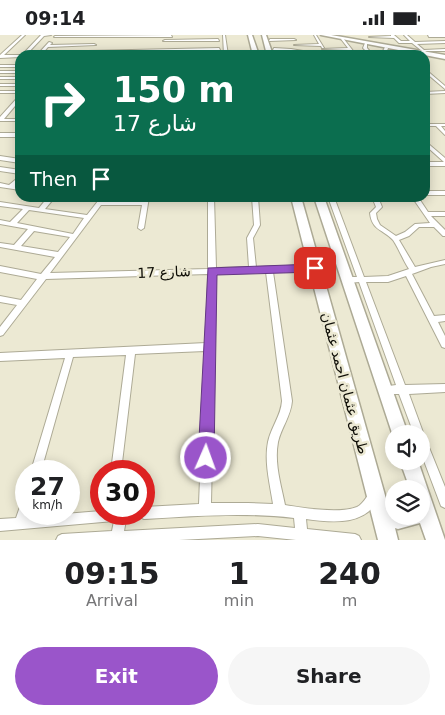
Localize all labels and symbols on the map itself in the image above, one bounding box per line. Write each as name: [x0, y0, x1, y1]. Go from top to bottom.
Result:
pin: [294, 247, 336, 289]
street label: شارع 17: [137, 263, 191, 282]
street label: طريق عثمان احمد عثمان: [317, 310, 372, 456]
position arrow: [179, 431, 231, 483]
speed limit sign: 30: [90, 460, 155, 525]

